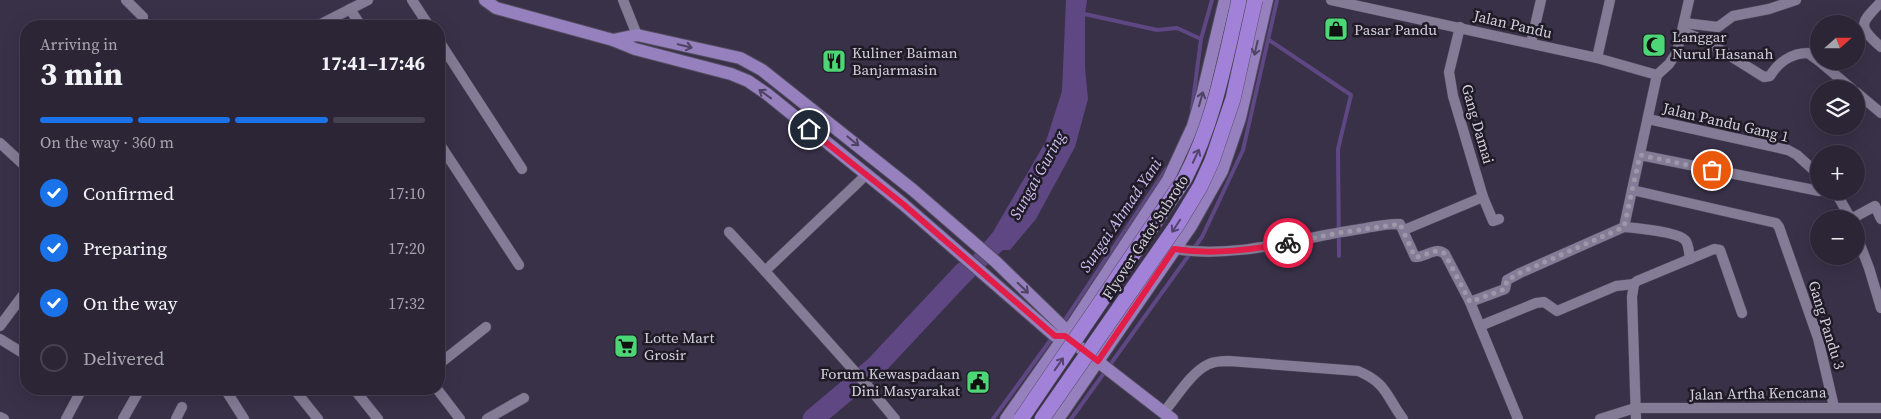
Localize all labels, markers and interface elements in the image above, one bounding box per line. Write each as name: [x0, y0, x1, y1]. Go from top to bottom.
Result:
street label: Jalan Pandu: [1471, 5, 1555, 43]
north arrow: [1810, 15, 1865, 70]
map controls: [1810, 15, 1865, 265]
shop icon: Pasar Pandu: [1323, 16, 1349, 42]
place label: Pasar Pandu: [1354, 19, 1437, 40]
place label: Langgar Nurul Hasanah: [1672, 26, 1773, 64]
mosque icon: Langgar Nurul Hasanah: [1641, 32, 1667, 58]
text: Arriving in: [40, 33, 118, 55]
one-way arrow: [1251, 39, 1260, 55]
one-way arrow: [676, 42, 692, 51]
place label: Kuliner Baiman Banjarmasin: [852, 42, 958, 80]
restaurant icon: Kuliner Baiman Banjarmasin: [821, 48, 847, 74]
text: 17:41–17:46: [321, 50, 425, 76]
text: 3 min: [40, 52, 123, 96]
button: layers: [1810, 80, 1865, 135]
street label: Gang Damai: [1457, 82, 1499, 166]
one-way arrow: [759, 88, 772, 99]
one-way arrow: [1197, 92, 1206, 108]
street label: Jalan Pandu Gang 1: [1660, 97, 1791, 147]
pin: [788, 108, 830, 150]
icon: home: [795, 115, 823, 143]
water label: Sungai Guring: [1004, 126, 1071, 223]
text: On the way · 360 m: [40, 131, 174, 153]
one-way arrow: [846, 136, 859, 147]
button: +: [1810, 145, 1865, 200]
one-way arrow: [1191, 148, 1201, 163]
pin: [1691, 149, 1733, 191]
water label: Sungai Ahmad Yani: [1074, 154, 1166, 276]
icon: bag: [1698, 156, 1726, 184]
street label: Flyover Gatot Subroto: [1097, 171, 1193, 303]
icon: check: [40, 179, 68, 207]
text: Confirmed: [83, 180, 174, 206]
text: 17:10: [388, 182, 425, 204]
button: −: [1810, 210, 1865, 265]
courier: [1263, 218, 1313, 268]
one-way arrow: [1171, 219, 1181, 233]
icon: bike: [1274, 229, 1302, 257]
icon: check: [40, 234, 68, 262]
text: Preparing: [83, 235, 167, 261]
text: 17:20: [388, 237, 425, 259]
street label: Gang Pandu 3: [1804, 278, 1850, 372]
one-way arrow: [1016, 282, 1029, 294]
icon: check: [40, 289, 68, 317]
text: On the way: [83, 290, 178, 316]
text: 17:32: [388, 292, 425, 314]
place label: Lotte Mart Grosir: [644, 327, 714, 365]
supermarket icon: Lotte Mart Grosir: [613, 333, 639, 359]
text: Delivered: [83, 345, 164, 371]
one-way arrow: [1054, 358, 1064, 372]
place label: Forum Kewaspadaan Dini Masyarakat: [820, 363, 960, 401]
public building icon: Forum Kewaspadaan Dini Masyarakat: [965, 369, 991, 395]
street label: Jalan Artha Kencana: [1688, 381, 1827, 405]

